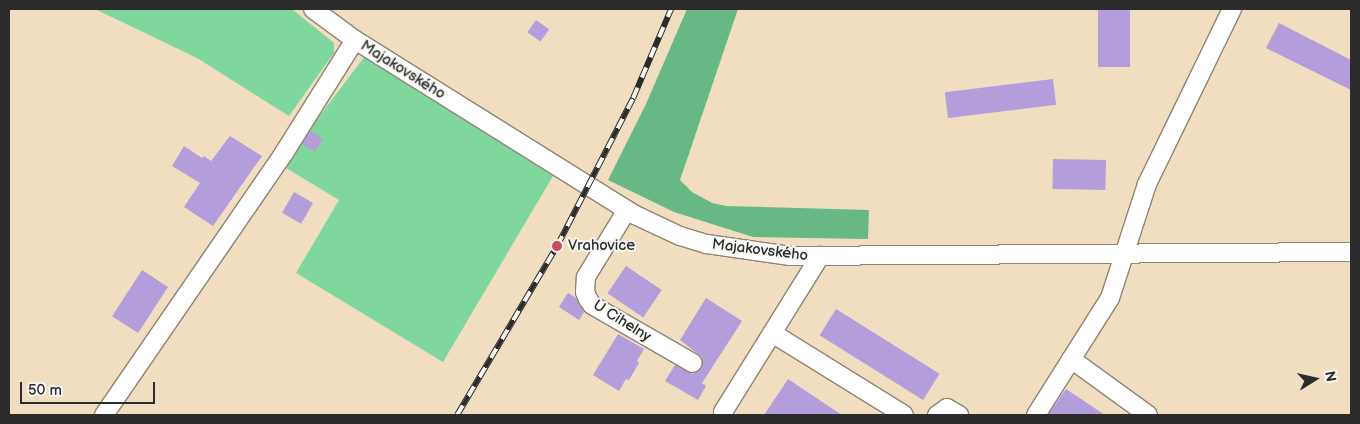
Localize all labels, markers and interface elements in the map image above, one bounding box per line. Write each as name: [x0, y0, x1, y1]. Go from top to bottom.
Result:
street label: Majakovského: [357, 37, 449, 103]
street label: Majakovského: [711, 235, 809, 265]
place label: Vrahovice: [568, 237, 635, 255]
marker: Vrahovice: [550, 239, 564, 253]
street label: U Cihelny: [590, 296, 654, 346]
north arrow: [1290, 354, 1340, 404]
text: N: [1321, 370, 1340, 383]
scale bar: [22, 372, 158, 404]
text: 50 m: [28, 381, 62, 400]

